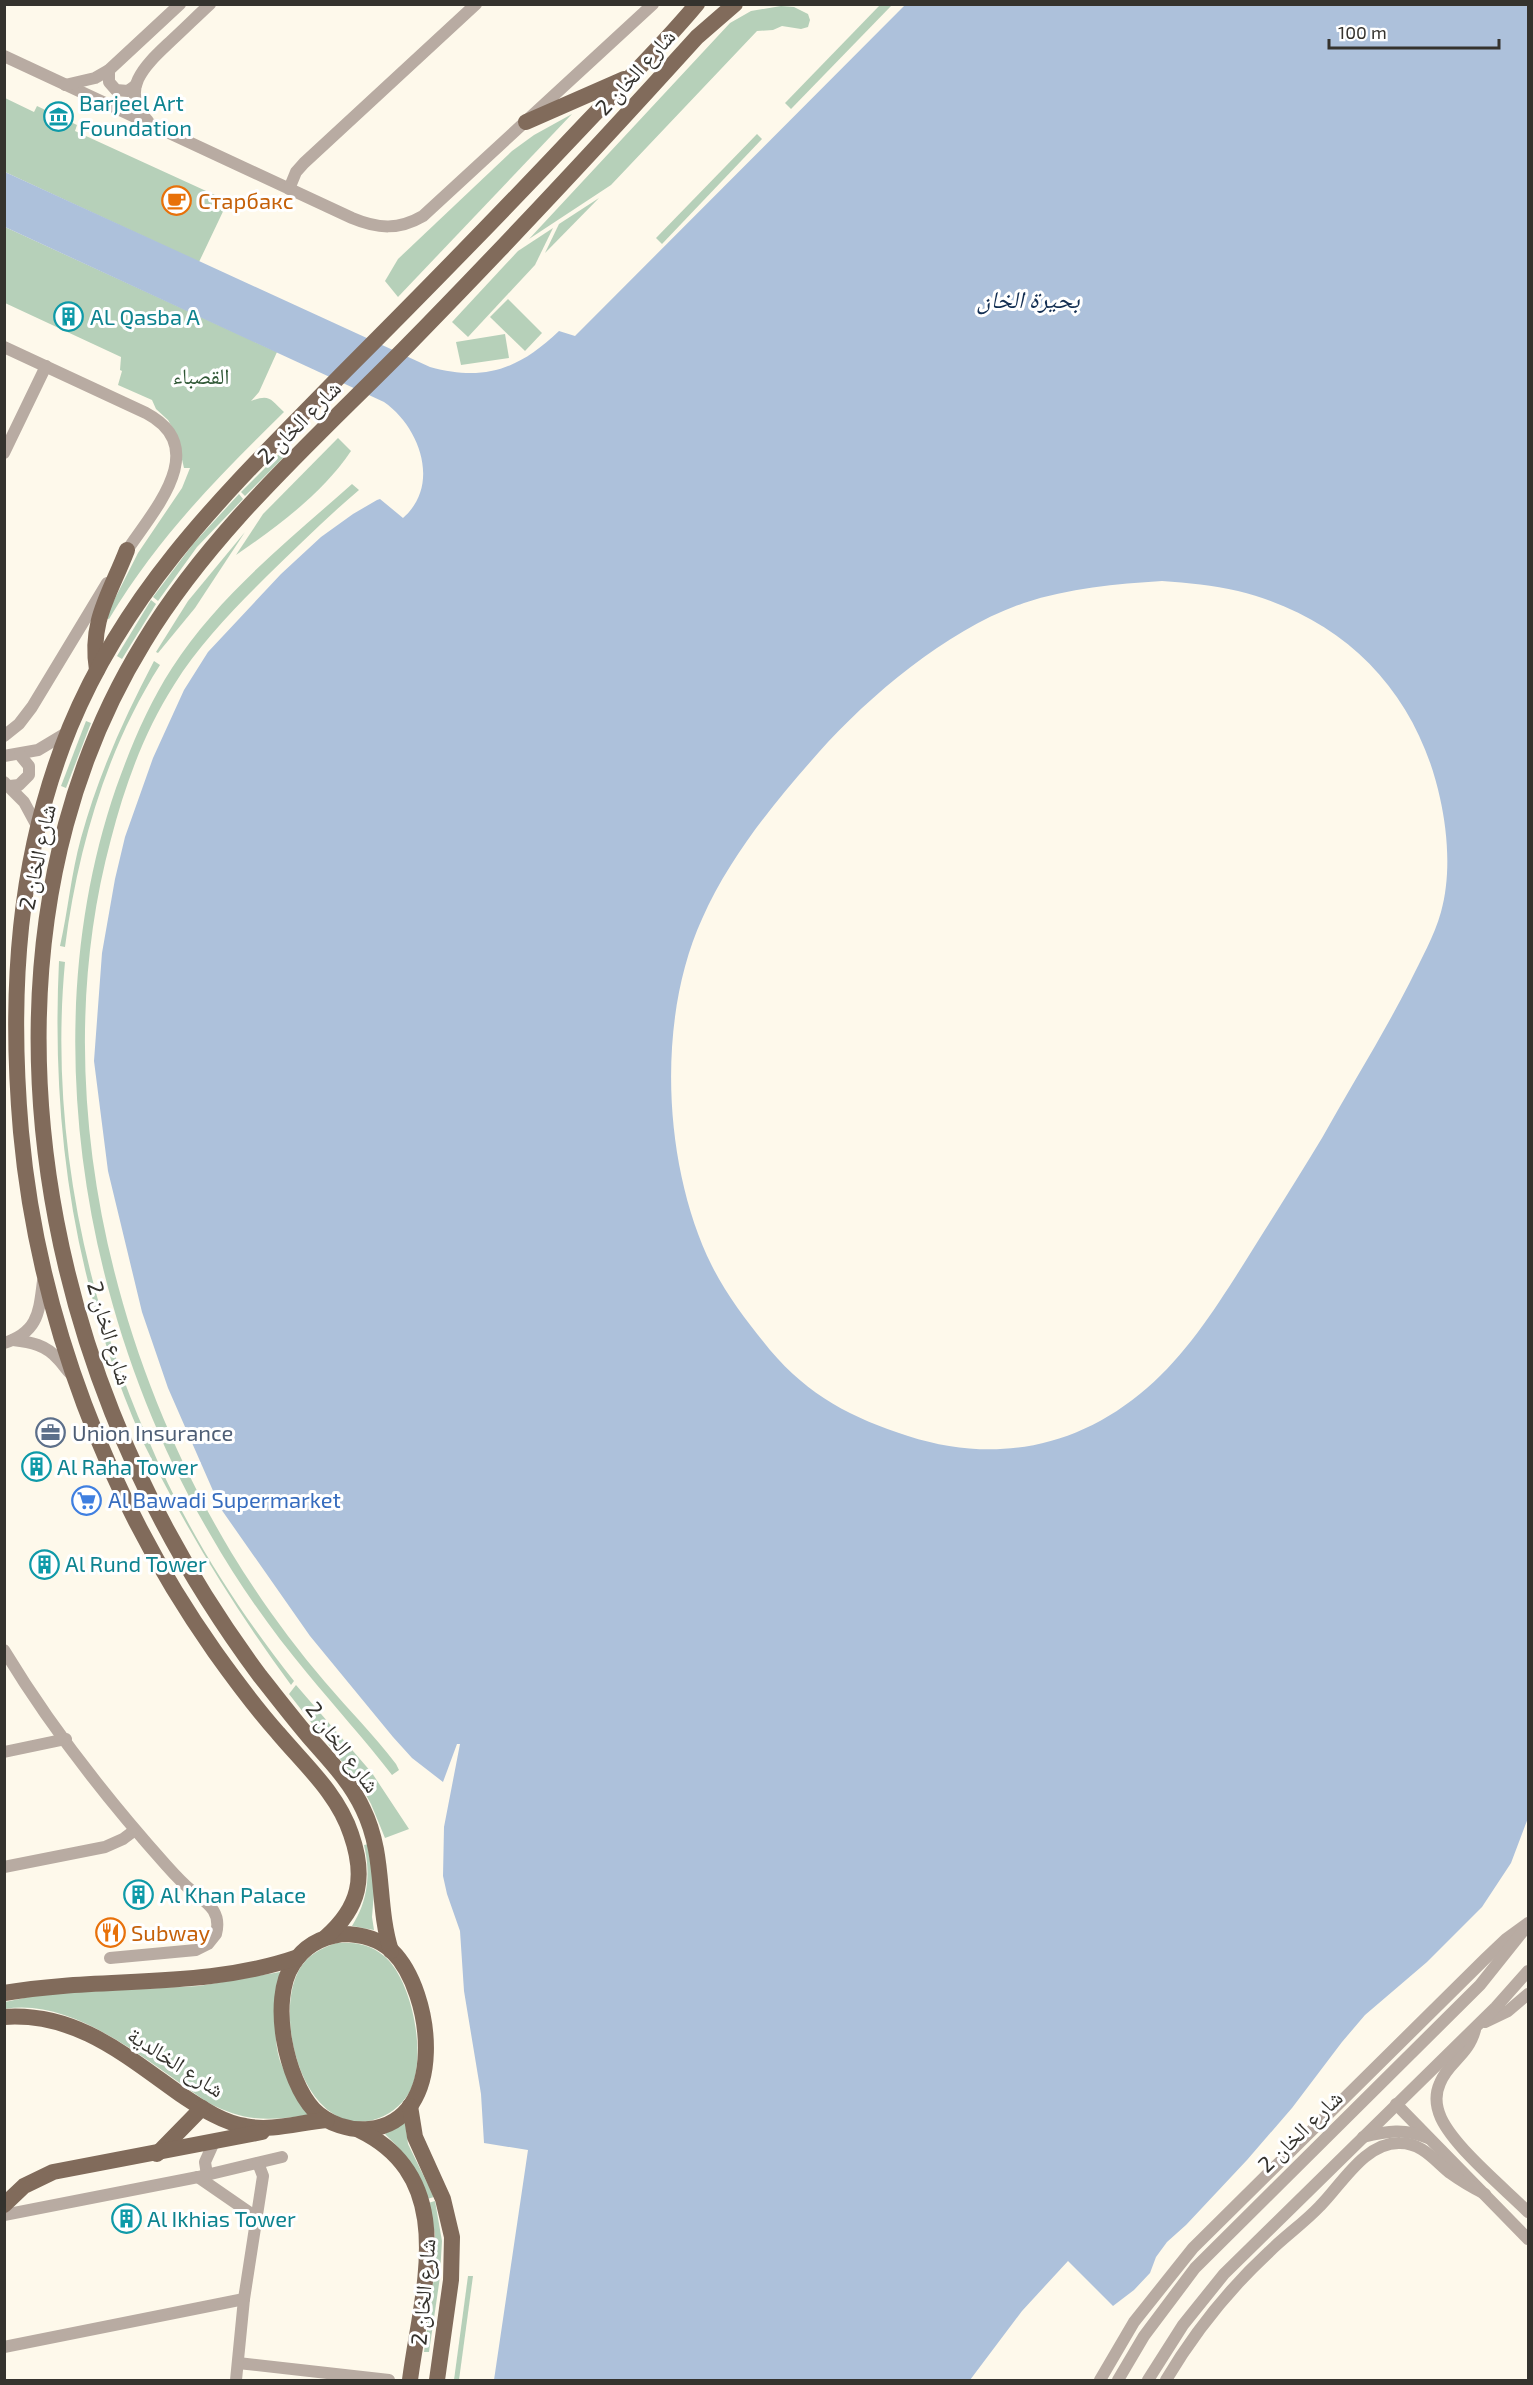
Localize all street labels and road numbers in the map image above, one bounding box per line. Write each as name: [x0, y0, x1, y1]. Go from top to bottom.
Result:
street label: شارع الخان 2: [589, 23, 681, 121]
street label: شارع الخان 2: [251, 374, 347, 470]
street label: شارع الخان 2: [12, 802, 62, 912]
street label: شارع الخان 2: [81, 1278, 139, 1388]
street label: شارع الخان 2: [300, 1696, 386, 1798]
street label: شارع الخالدية: [122, 2020, 230, 2104]
street label: شارع الخان 2: [1252, 2084, 1348, 2178]
street label: شارع الخان 2: [404, 2237, 442, 2347]

